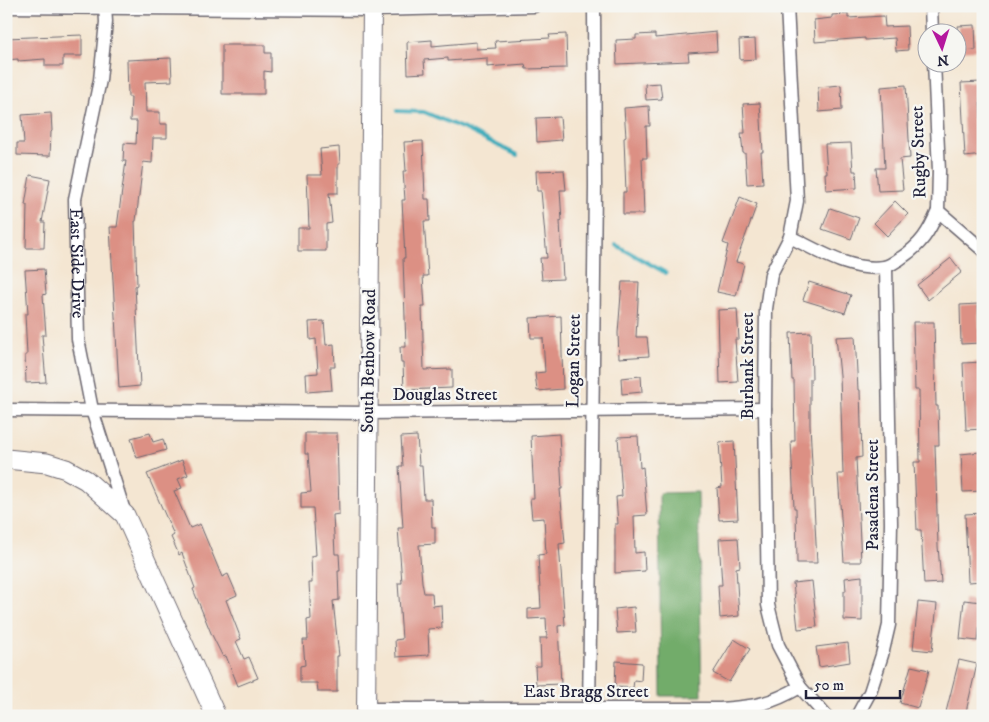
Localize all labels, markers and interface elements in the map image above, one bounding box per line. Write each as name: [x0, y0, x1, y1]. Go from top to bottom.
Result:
north arrow: [916, 22, 966, 72]
text: N: [936, 51, 949, 69]
street label: Rugby Street: [906, 105, 932, 199]
street label: East Side Drive: [64, 208, 89, 319]
street label: South Benbow Road: [357, 289, 381, 433]
street label: Burbank Street: [737, 312, 759, 420]
street label: Logan Street: [562, 314, 586, 408]
street label: Douglas Street: [392, 384, 498, 406]
street label: Pasadena Street: [862, 439, 884, 551]
scale bar: [806, 667, 900, 699]
text: 50 m: [814, 676, 844, 695]
street label: East Bragg Street: [523, 681, 649, 703]

